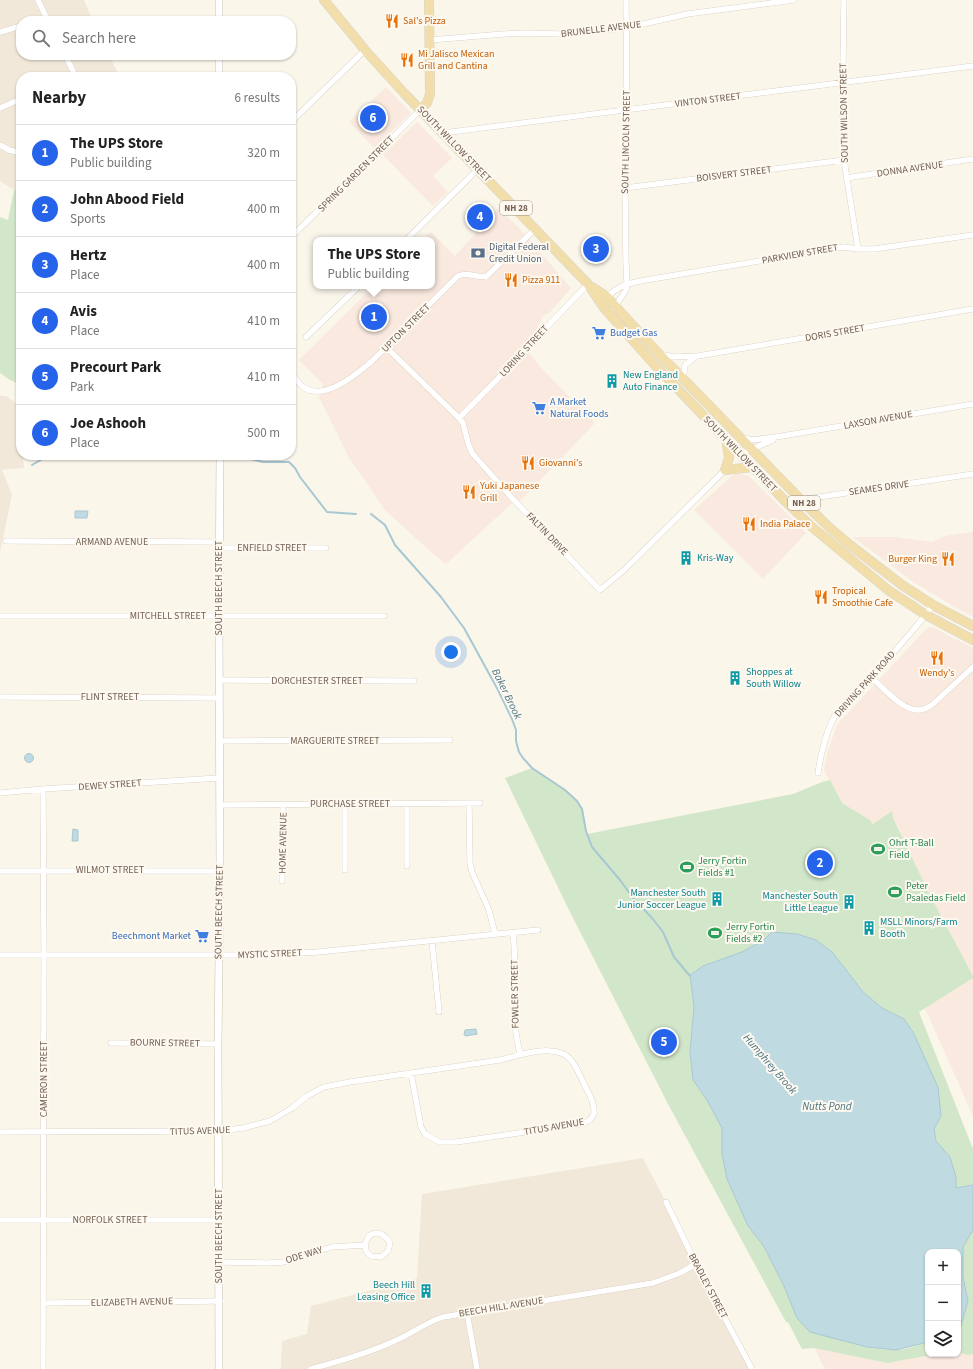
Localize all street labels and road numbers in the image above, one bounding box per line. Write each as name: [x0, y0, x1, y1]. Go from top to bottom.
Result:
street label: BRUNELLE AVENUE: [560, 17, 642, 41]
street label: SOUTH WILSON STREET: [836, 62, 852, 163]
street label: SOUTH LINCOLN STREET: [618, 89, 634, 194]
street label: VINTON STREET: [674, 89, 743, 111]
street label: SOUTH WILLOW STREET: [414, 103, 494, 186]
street label: SPRING GARDEN STREET: [315, 132, 398, 215]
street label: DONNA AVENUE: [876, 157, 944, 181]
street label: BOISVERT STREET: [695, 162, 773, 186]
road number: NH 28: [500, 201, 532, 215]
street label: PARKVIEW STREET: [761, 240, 840, 268]
street label: UPTON STREET: [378, 300, 434, 356]
street label: DORIS STREET: [804, 321, 867, 345]
street label: LORING STREET: [496, 322, 552, 380]
street label: LAXSON AVENUE: [842, 407, 914, 433]
street label: SOUTH WILLOW STREET: [700, 413, 780, 496]
street label: SEAMES DRIVE: [848, 477, 910, 499]
road number: NH 28: [788, 496, 820, 510]
street label: FALTIN DRIVE: [523, 509, 571, 559]
street label: ARMAND AVENUE: [76, 535, 148, 549]
street label: SOUTH BEECH STREET: [212, 540, 226, 636]
street label: ENFIELD STREET: [237, 541, 307, 555]
street label: MITCHELL STREET: [130, 609, 207, 623]
street label: DRIVING PARK ROAD: [831, 648, 899, 720]
street label: DORCHESTER STREET: [271, 674, 363, 688]
street label: FLINT STREET: [81, 690, 140, 704]
street label: MARGUERITE STREET: [290, 734, 380, 748]
street label: DEWEY STREET: [78, 776, 143, 794]
street label: PURCHASE STREET: [310, 797, 391, 811]
street label: HOME AVENUE: [275, 812, 291, 874]
street label: WILMOT STREET: [76, 863, 145, 877]
street label: SOUTH BEECH STREET: [211, 864, 227, 960]
street label: MYSTIC STREET: [237, 946, 303, 962]
street label: FOWLER STREET: [507, 959, 523, 1029]
street label: BOURNE STREET: [130, 1035, 201, 1051]
street label: CAMERON STREET: [37, 1040, 51, 1117]
street label: TITUS AVENUE: [523, 1115, 585, 1139]
street label: TITUS AVENUE: [169, 1123, 231, 1139]
street label: SOUTH BEECH STREET: [212, 1188, 226, 1284]
street label: NORFOLK STREET: [72, 1213, 148, 1227]
street label: ODE WAY: [284, 1243, 324, 1267]
street label: BRADLEY STREET: [685, 1251, 731, 1322]
street label: BEECH HILL AVENUE: [458, 1293, 544, 1321]
street label: ELIZABETH AVENUE: [91, 1294, 173, 1310]

